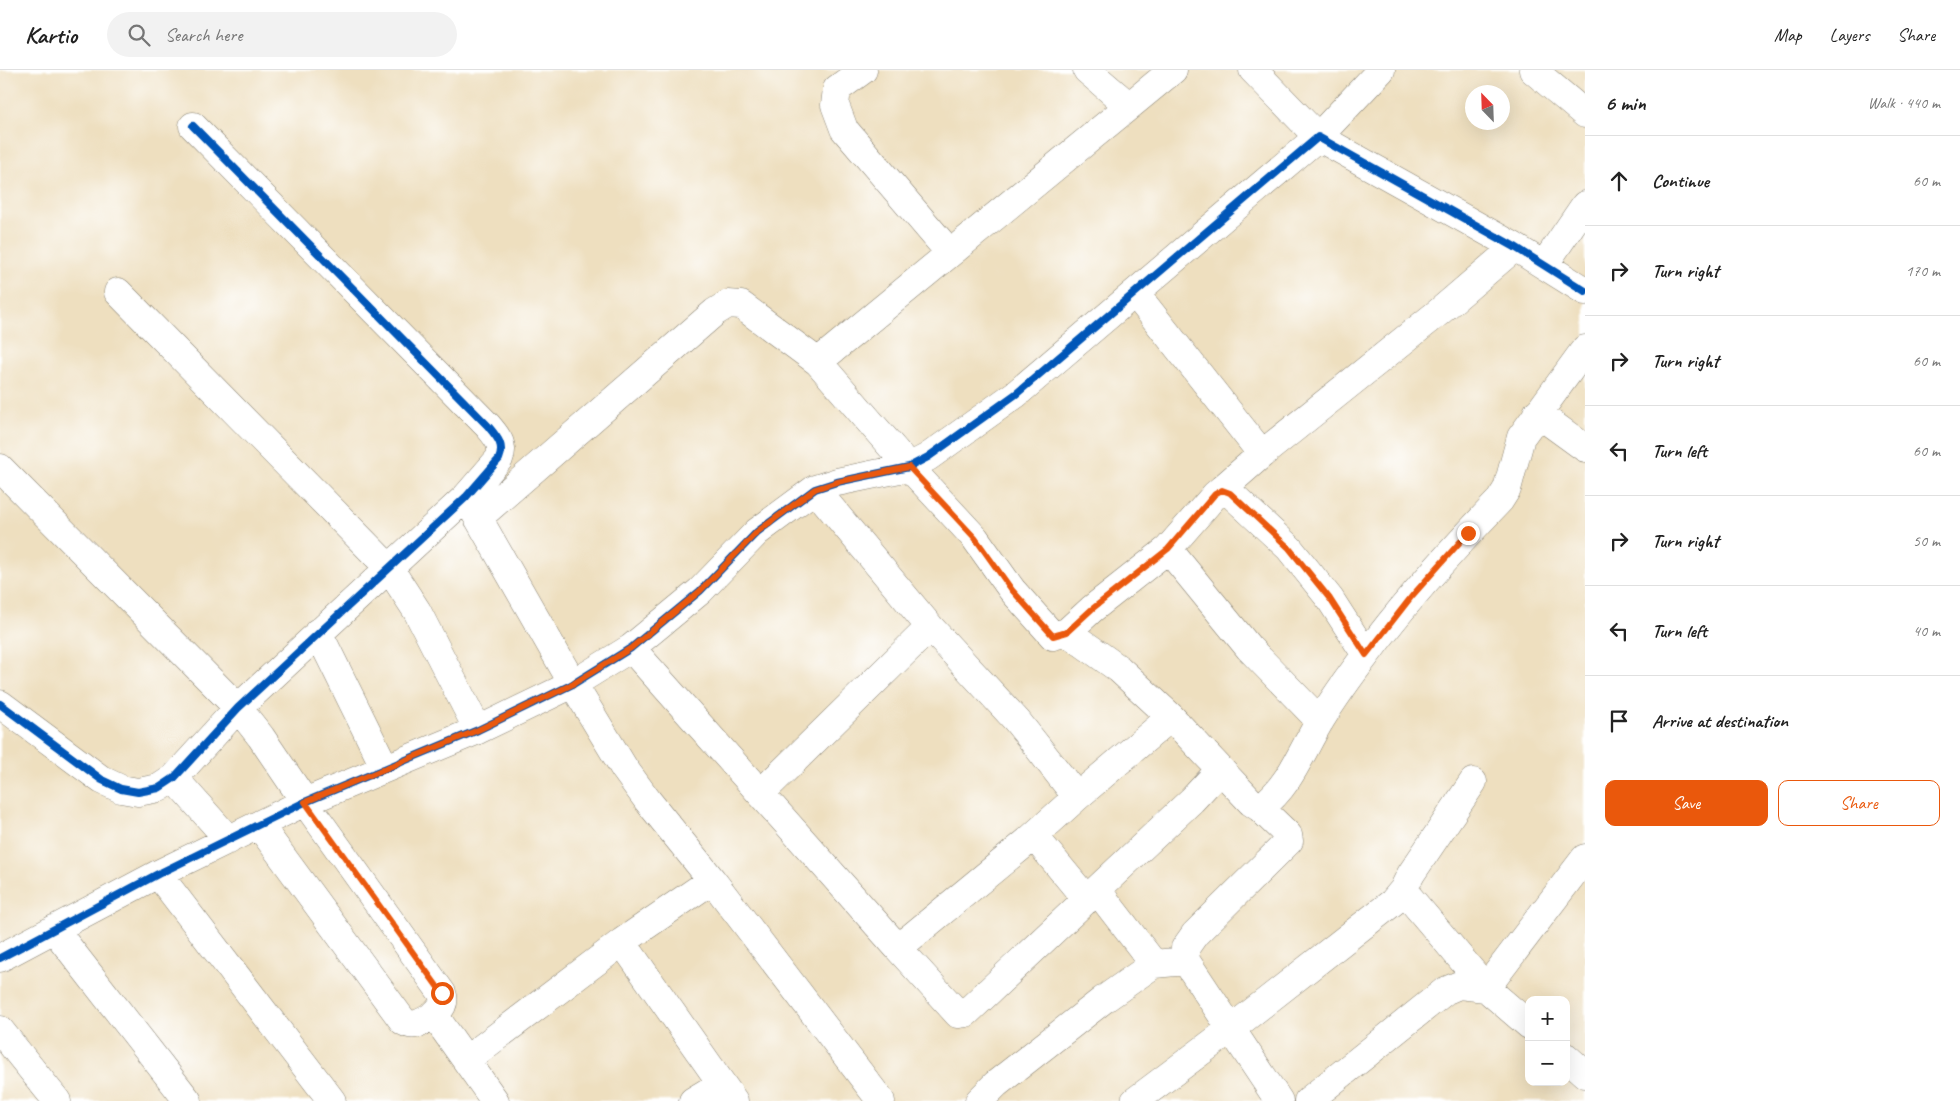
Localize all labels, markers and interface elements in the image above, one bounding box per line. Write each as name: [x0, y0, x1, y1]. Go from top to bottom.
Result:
search box: [107, 12, 457, 57]
text: Kartio: [25, 20, 77, 50]
icon: search: [125, 21, 153, 49]
text: Search here: [165, 23, 242, 47]
text: Map: [1774, 24, 1802, 46]
text: Layers: [1830, 24, 1869, 46]
text: Share: [1897, 24, 1935, 46]
north arrow: [1465, 85, 1510, 130]
text: 6 min: [1605, 90, 1646, 116]
text: Walk · 440 m: [1868, 93, 1940, 113]
icon: ahead: [1605, 167, 1633, 195]
text: Continue: [1652, 169, 1709, 193]
text: 60 m: [1913, 171, 1940, 191]
icon: right: [1605, 257, 1633, 285]
text: Turn right: [1652, 259, 1719, 283]
text: 170 m: [1906, 261, 1940, 281]
icon: right: [1605, 347, 1633, 375]
text: Turn right: [1652, 349, 1719, 373]
text: 60 m: [1913, 351, 1940, 371]
icon: left: [1605, 437, 1633, 465]
text: Turn left: [1652, 439, 1707, 463]
text: 60 m: [1913, 441, 1940, 461]
route end: [1457, 522, 1480, 545]
icon: right: [1605, 527, 1633, 555]
text: Turn right: [1652, 529, 1719, 553]
text: 50 m: [1913, 531, 1940, 551]
icon: left: [1605, 617, 1633, 645]
text: Turn left: [1652, 619, 1707, 643]
text: 40 m: [1913, 621, 1940, 641]
icon: arrive: [1605, 707, 1633, 735]
text: Arrive at destination: [1652, 709, 1788, 733]
button: Save: [1605, 780, 1768, 826]
button: Share: [1778, 780, 1940, 826]
route start: [431, 982, 454, 1005]
map controls: [1525, 996, 1570, 1086]
button: +: [1525, 996, 1570, 1041]
button: −: [1525, 1041, 1570, 1086]

